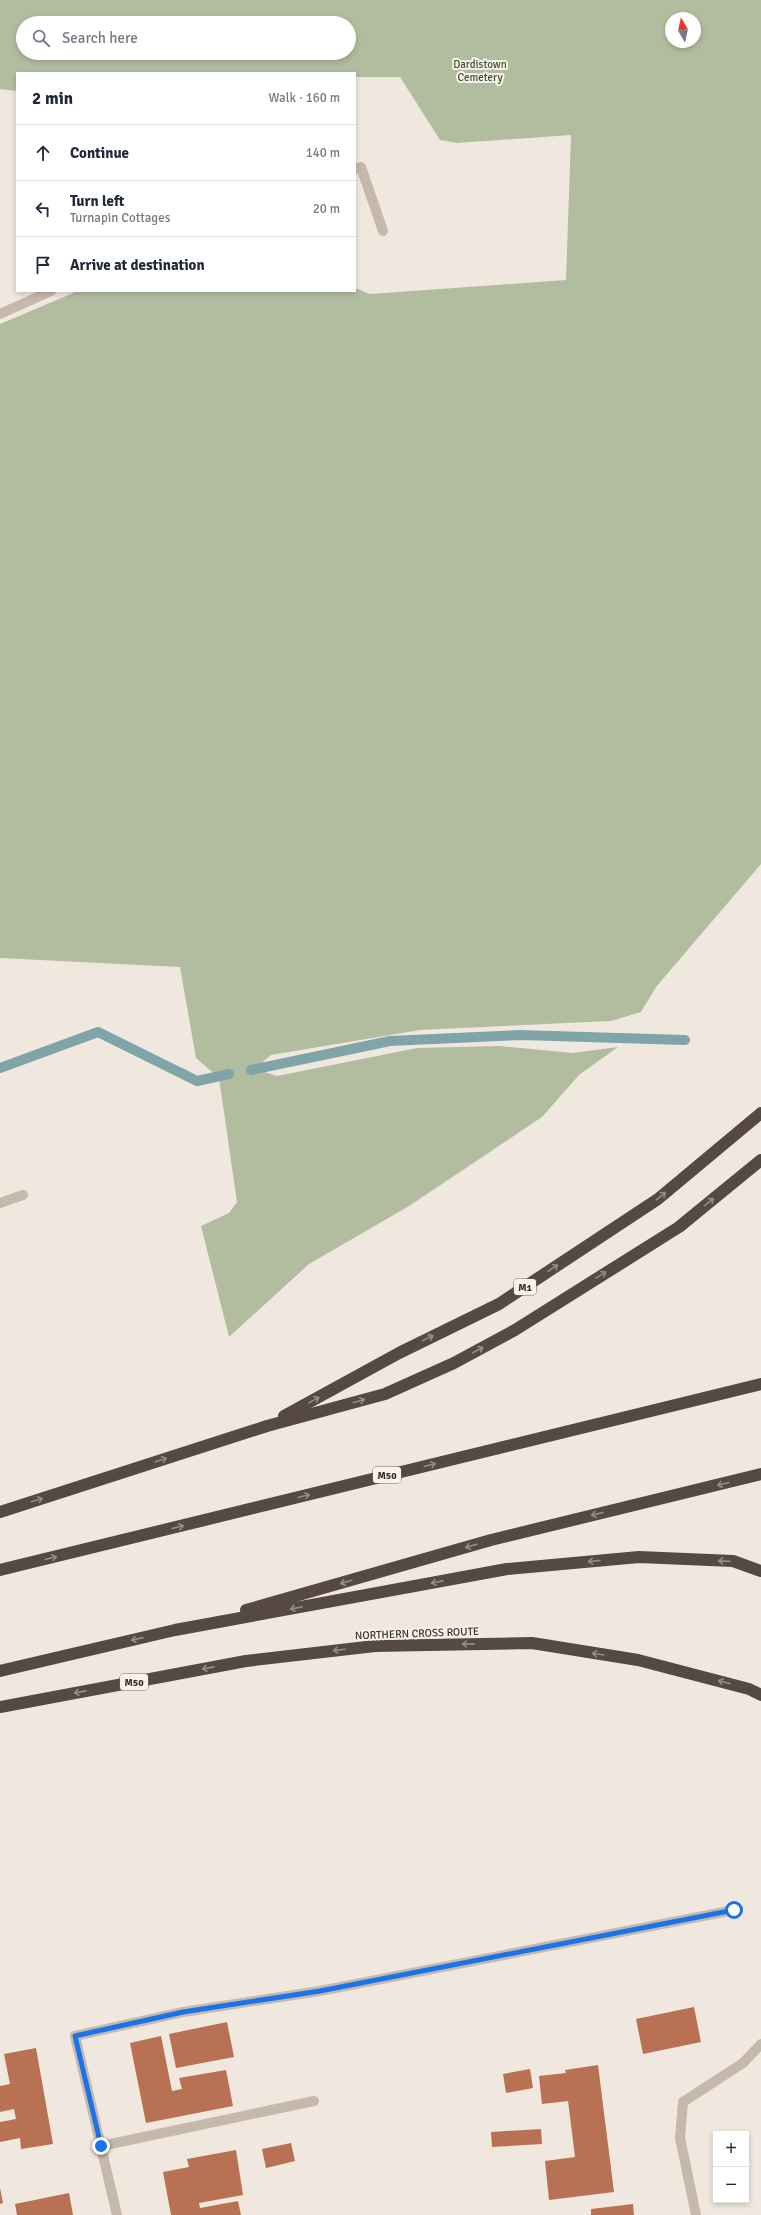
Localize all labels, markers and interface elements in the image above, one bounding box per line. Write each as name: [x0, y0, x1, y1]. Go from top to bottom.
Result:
north arrow: [665, 12, 701, 48]
search box: [16, 16, 356, 60]
icon: search: [30, 27, 52, 49]
text: Search here: [62, 29, 138, 47]
park label: Dardistown Cemetery: [453, 58, 507, 84]
text: 2 min: [32, 88, 73, 109]
text: Walk · 160 m: [269, 90, 340, 106]
icon: ahead: [32, 142, 54, 164]
text: Continue: [70, 144, 129, 162]
text: 140 m: [306, 145, 340, 161]
text: Turn left: [70, 192, 124, 210]
icon: left: [32, 198, 54, 220]
text: 20 m: [313, 201, 340, 217]
text: Turnapin Cottages: [70, 210, 170, 226]
icon: arrive: [32, 254, 54, 276]
text: Arrive at destination: [70, 256, 205, 274]
one-way arrow: [656, 1191, 667, 1200]
one-way arrow: [703, 1198, 714, 1207]
one-way arrow: [548, 1264, 559, 1272]
one-way arrow: [595, 1271, 606, 1279]
road number: M1: [514, 1279, 536, 1295]
one-way arrow: [422, 1334, 434, 1341]
one-way arrow: [472, 1346, 484, 1353]
one-way arrow: [308, 1396, 320, 1404]
one-way arrow: [352, 1397, 365, 1404]
one-way arrow: [154, 1456, 167, 1463]
one-way arrow: [423, 1461, 436, 1468]
road number: M50: [373, 1467, 401, 1483]
one-way arrow: [717, 1480, 730, 1488]
one-way arrow: [297, 1492, 310, 1499]
one-way arrow: [31, 1496, 44, 1503]
one-way arrow: [591, 1511, 604, 1518]
one-way arrow: [171, 1523, 184, 1530]
one-way arrow: [464, 1543, 477, 1550]
one-way arrow: [44, 1554, 57, 1561]
one-way arrow: [588, 1557, 601, 1565]
one-way arrow: [718, 1557, 731, 1564]
one-way arrow: [431, 1578, 444, 1586]
one-way arrow: [339, 1579, 352, 1586]
one-way arrow: [290, 1604, 303, 1612]
street label: NORTHERN CROSS ROUTE: [355, 1625, 479, 1642]
one-way arrow: [131, 1636, 144, 1644]
one-way arrow: [462, 1640, 475, 1648]
one-way arrow: [333, 1646, 346, 1654]
one-way arrow: [592, 1650, 605, 1658]
one-way arrow: [202, 1665, 215, 1673]
road number: M50: [120, 1674, 148, 1690]
one-way arrow: [718, 1678, 731, 1686]
one-way arrow: [74, 1689, 87, 1697]
route start: [725, 1901, 743, 1919]
map controls: [713, 2131, 749, 2203]
button: +: [713, 2131, 749, 2167]
route end: [92, 2137, 110, 2155]
button: −: [713, 2167, 749, 2203]

